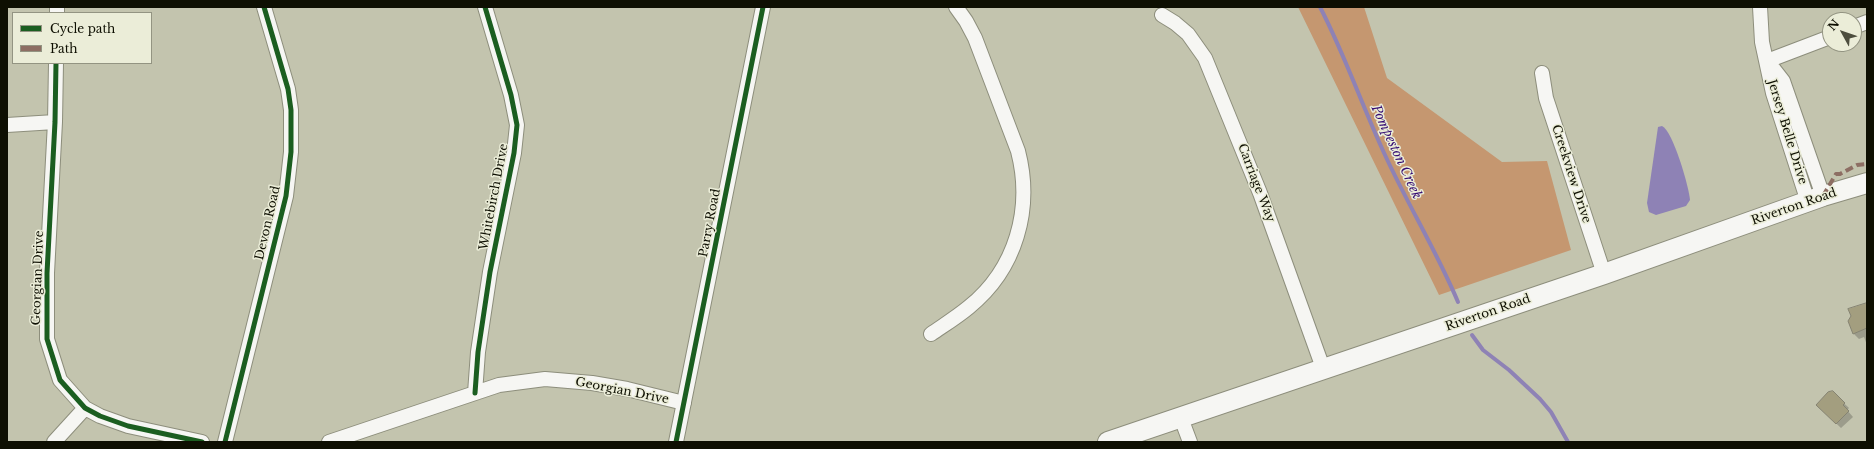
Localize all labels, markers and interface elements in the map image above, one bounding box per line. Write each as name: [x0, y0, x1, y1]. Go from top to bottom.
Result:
legend: [12, 12, 152, 64]
north arrow: [1822, 12, 1862, 52]
text: N: [1825, 16, 1842, 33]
text: Cycle path: [50, 21, 115, 36]
text: Path: [50, 41, 78, 56]
street label: Jersey Belle Drive: [1764, 78, 1810, 186]
water label: Pompeston Creek: [1367, 103, 1425, 201]
street label: Creekview Drive: [1548, 123, 1594, 225]
street label: Carriage Way: [1234, 142, 1278, 224]
street label: Whitebirch Drive: [477, 143, 511, 251]
street label: Devon Road: [252, 184, 284, 262]
street label: Riverton Road: [1749, 186, 1839, 228]
street label: Parry Road: [696, 188, 724, 258]
street label: Georgian Drive: [29, 230, 47, 326]
street label: Riverton Road: [1443, 292, 1533, 334]
street label: Georgian Drive: [574, 375, 670, 407]

